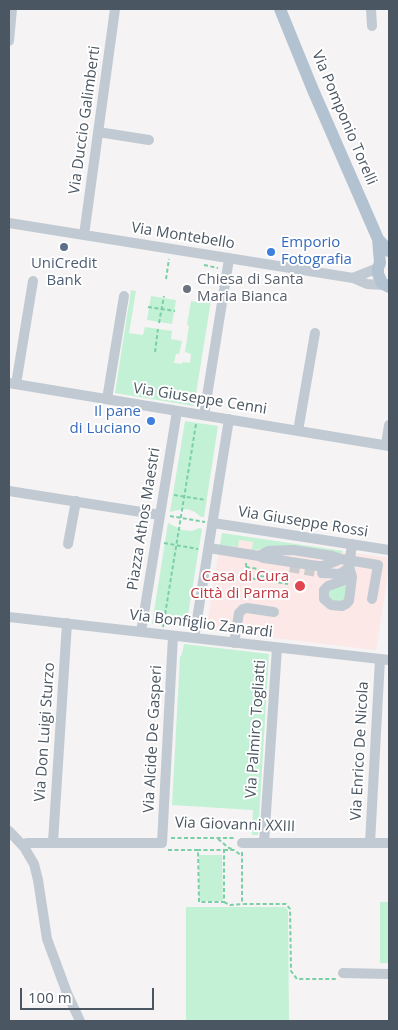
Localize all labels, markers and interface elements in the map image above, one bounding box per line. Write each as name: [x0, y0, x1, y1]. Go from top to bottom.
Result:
street label: Via Duccio Galimberti: [66, 45, 104, 195]
street label: Via Pomponio Torelli: [308, 48, 380, 188]
street label: Via Montebello: [130, 219, 236, 253]
place label: Emporio Fotografia: [281, 234, 352, 269]
marker: UniCredit Bank: [58, 241, 70, 253]
marker: Emporio Fotografia: [265, 246, 277, 258]
place label: UniCredit Bank: [31, 255, 97, 290]
place label: Chiesa di Santa Maria Bianca: [197, 271, 304, 306]
marker: Chiesa di Santa Maria Bianca: [181, 283, 193, 295]
street label: Via Giuseppe Cenni: [132, 380, 268, 418]
place label: Il pane di Luciano: [70, 403, 141, 438]
marker: Il pane di Luciano: [145, 415, 157, 427]
street label: Piazza Athos Maestri: [124, 446, 164, 592]
street label: Via Giuseppe Rossi: [237, 503, 369, 541]
place label: Casa di Cura Città di Parma: [190, 568, 289, 603]
marker: Casa di Cura Città di Parma: [293, 579, 307, 593]
street label: Via Bonfiglio Zanardi: [128, 606, 274, 642]
street label: Via Palmiro Togliatti: [242, 659, 270, 799]
street label: Via Don Luigi Sturzo: [31, 662, 59, 802]
street label: Via Alcide De Gasperi: [140, 665, 166, 813]
street label: Via Enrico De Nicola: [347, 681, 373, 821]
street label: Via Giovanni XXIII: [174, 814, 296, 836]
scale bar: [22, 978, 156, 1010]
text: 100 m: [28, 987, 72, 1007]

